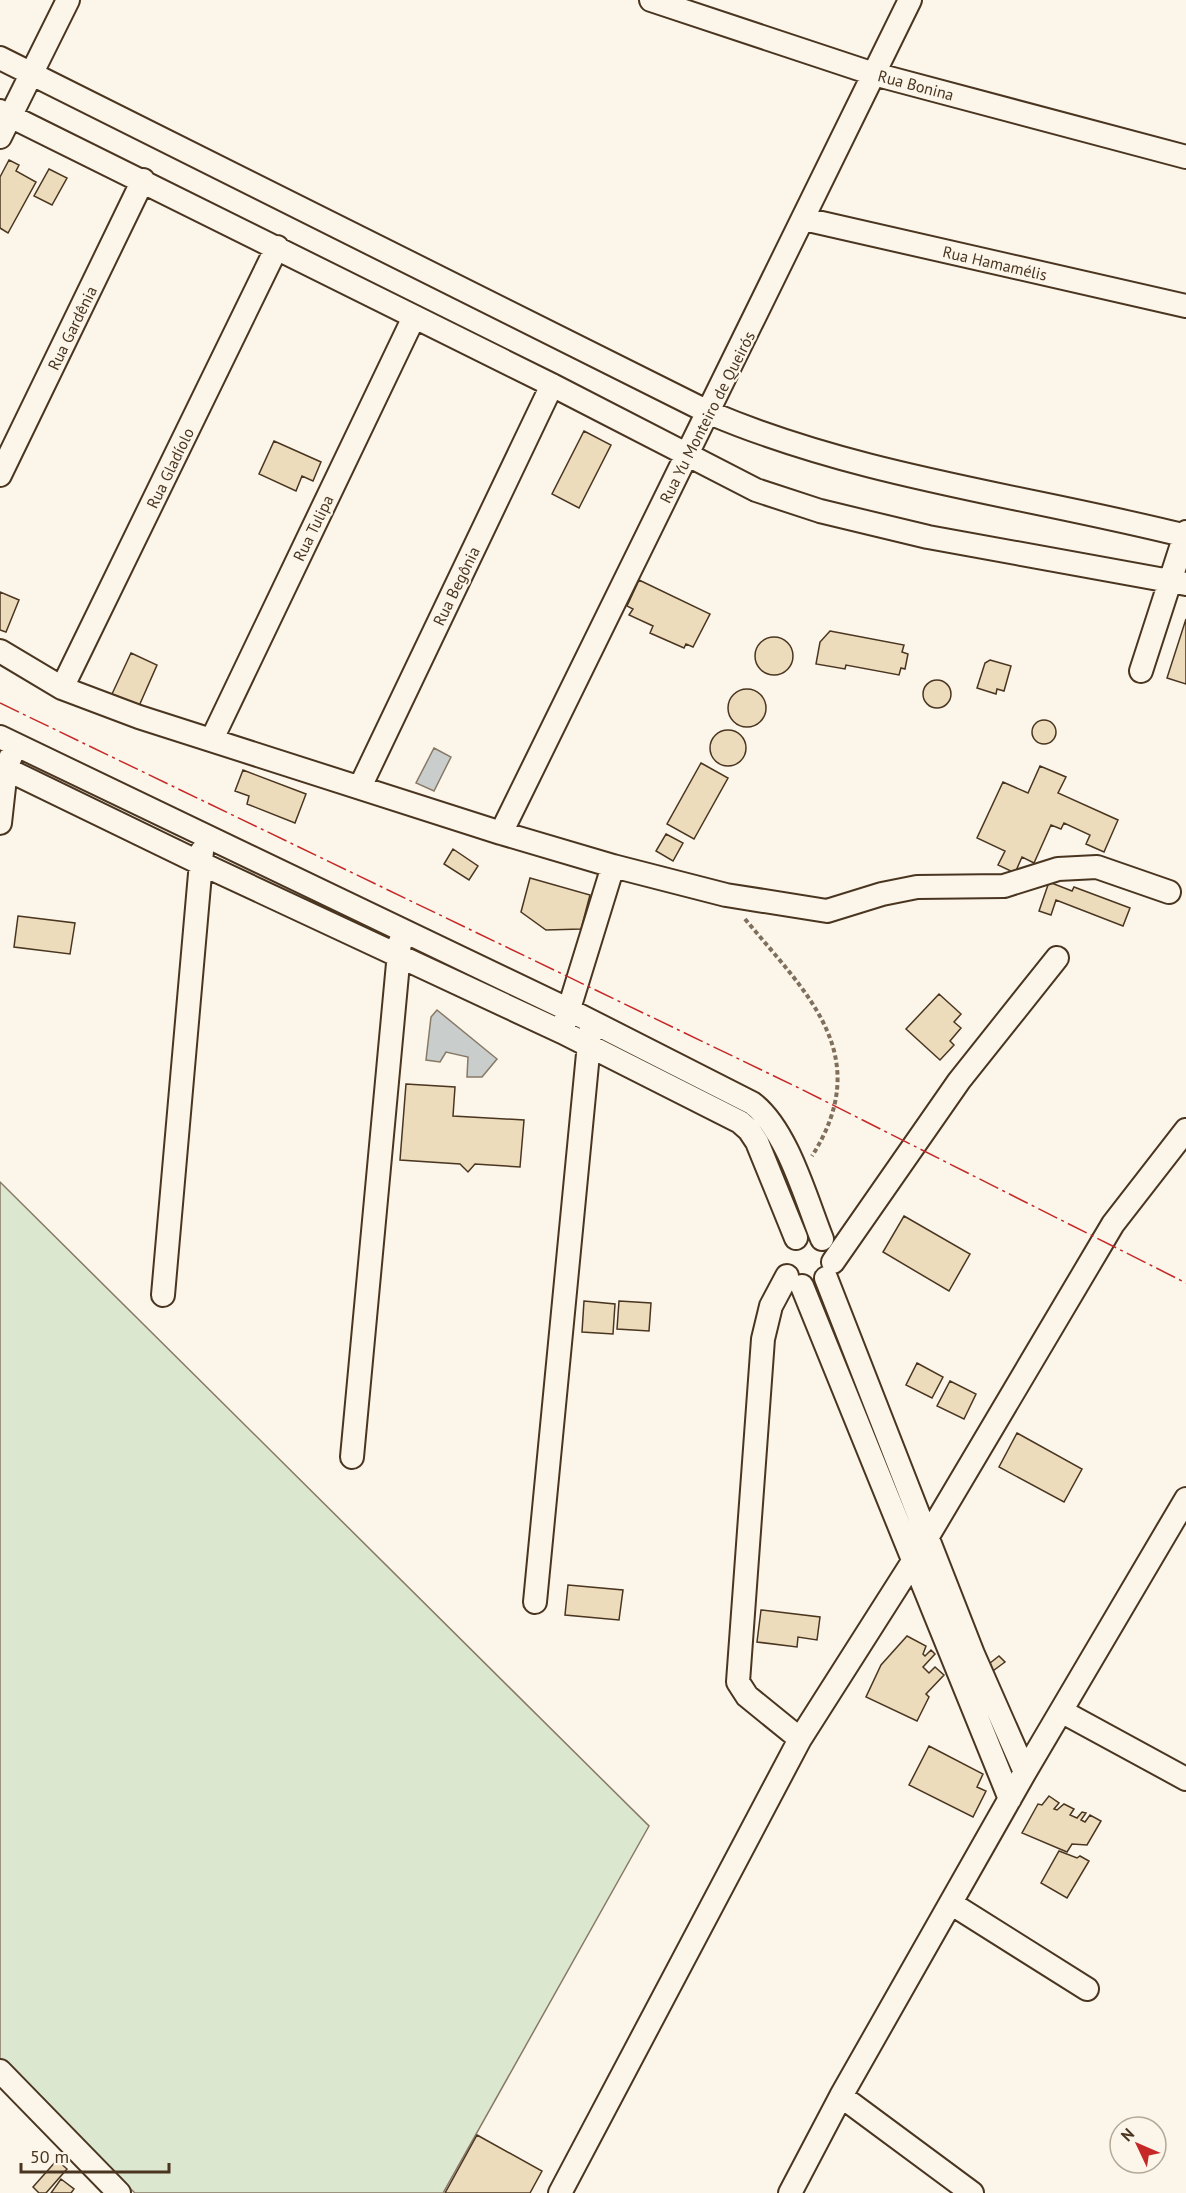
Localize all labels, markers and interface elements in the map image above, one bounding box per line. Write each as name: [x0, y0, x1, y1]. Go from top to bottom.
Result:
street label: Rua Bonina: [876, 65, 956, 105]
street label: Rua Hamamélis: [941, 241, 1049, 285]
street label: Rua Gardênia: [43, 283, 101, 373]
street label: Rua Yu Monteiro de Queirós: [655, 328, 759, 506]
street label: Rua Gladíolo: [142, 424, 198, 512]
street label: Rua Tulipa: [288, 492, 338, 564]
street label: Rua Begônia: [428, 543, 484, 629]
north arrow: [1108, 2115, 1168, 2175]
text: N: [1116, 2124, 1138, 2145]
scale bar: [21, 2136, 170, 2174]
text: 50 m: [30, 2145, 69, 2168]

